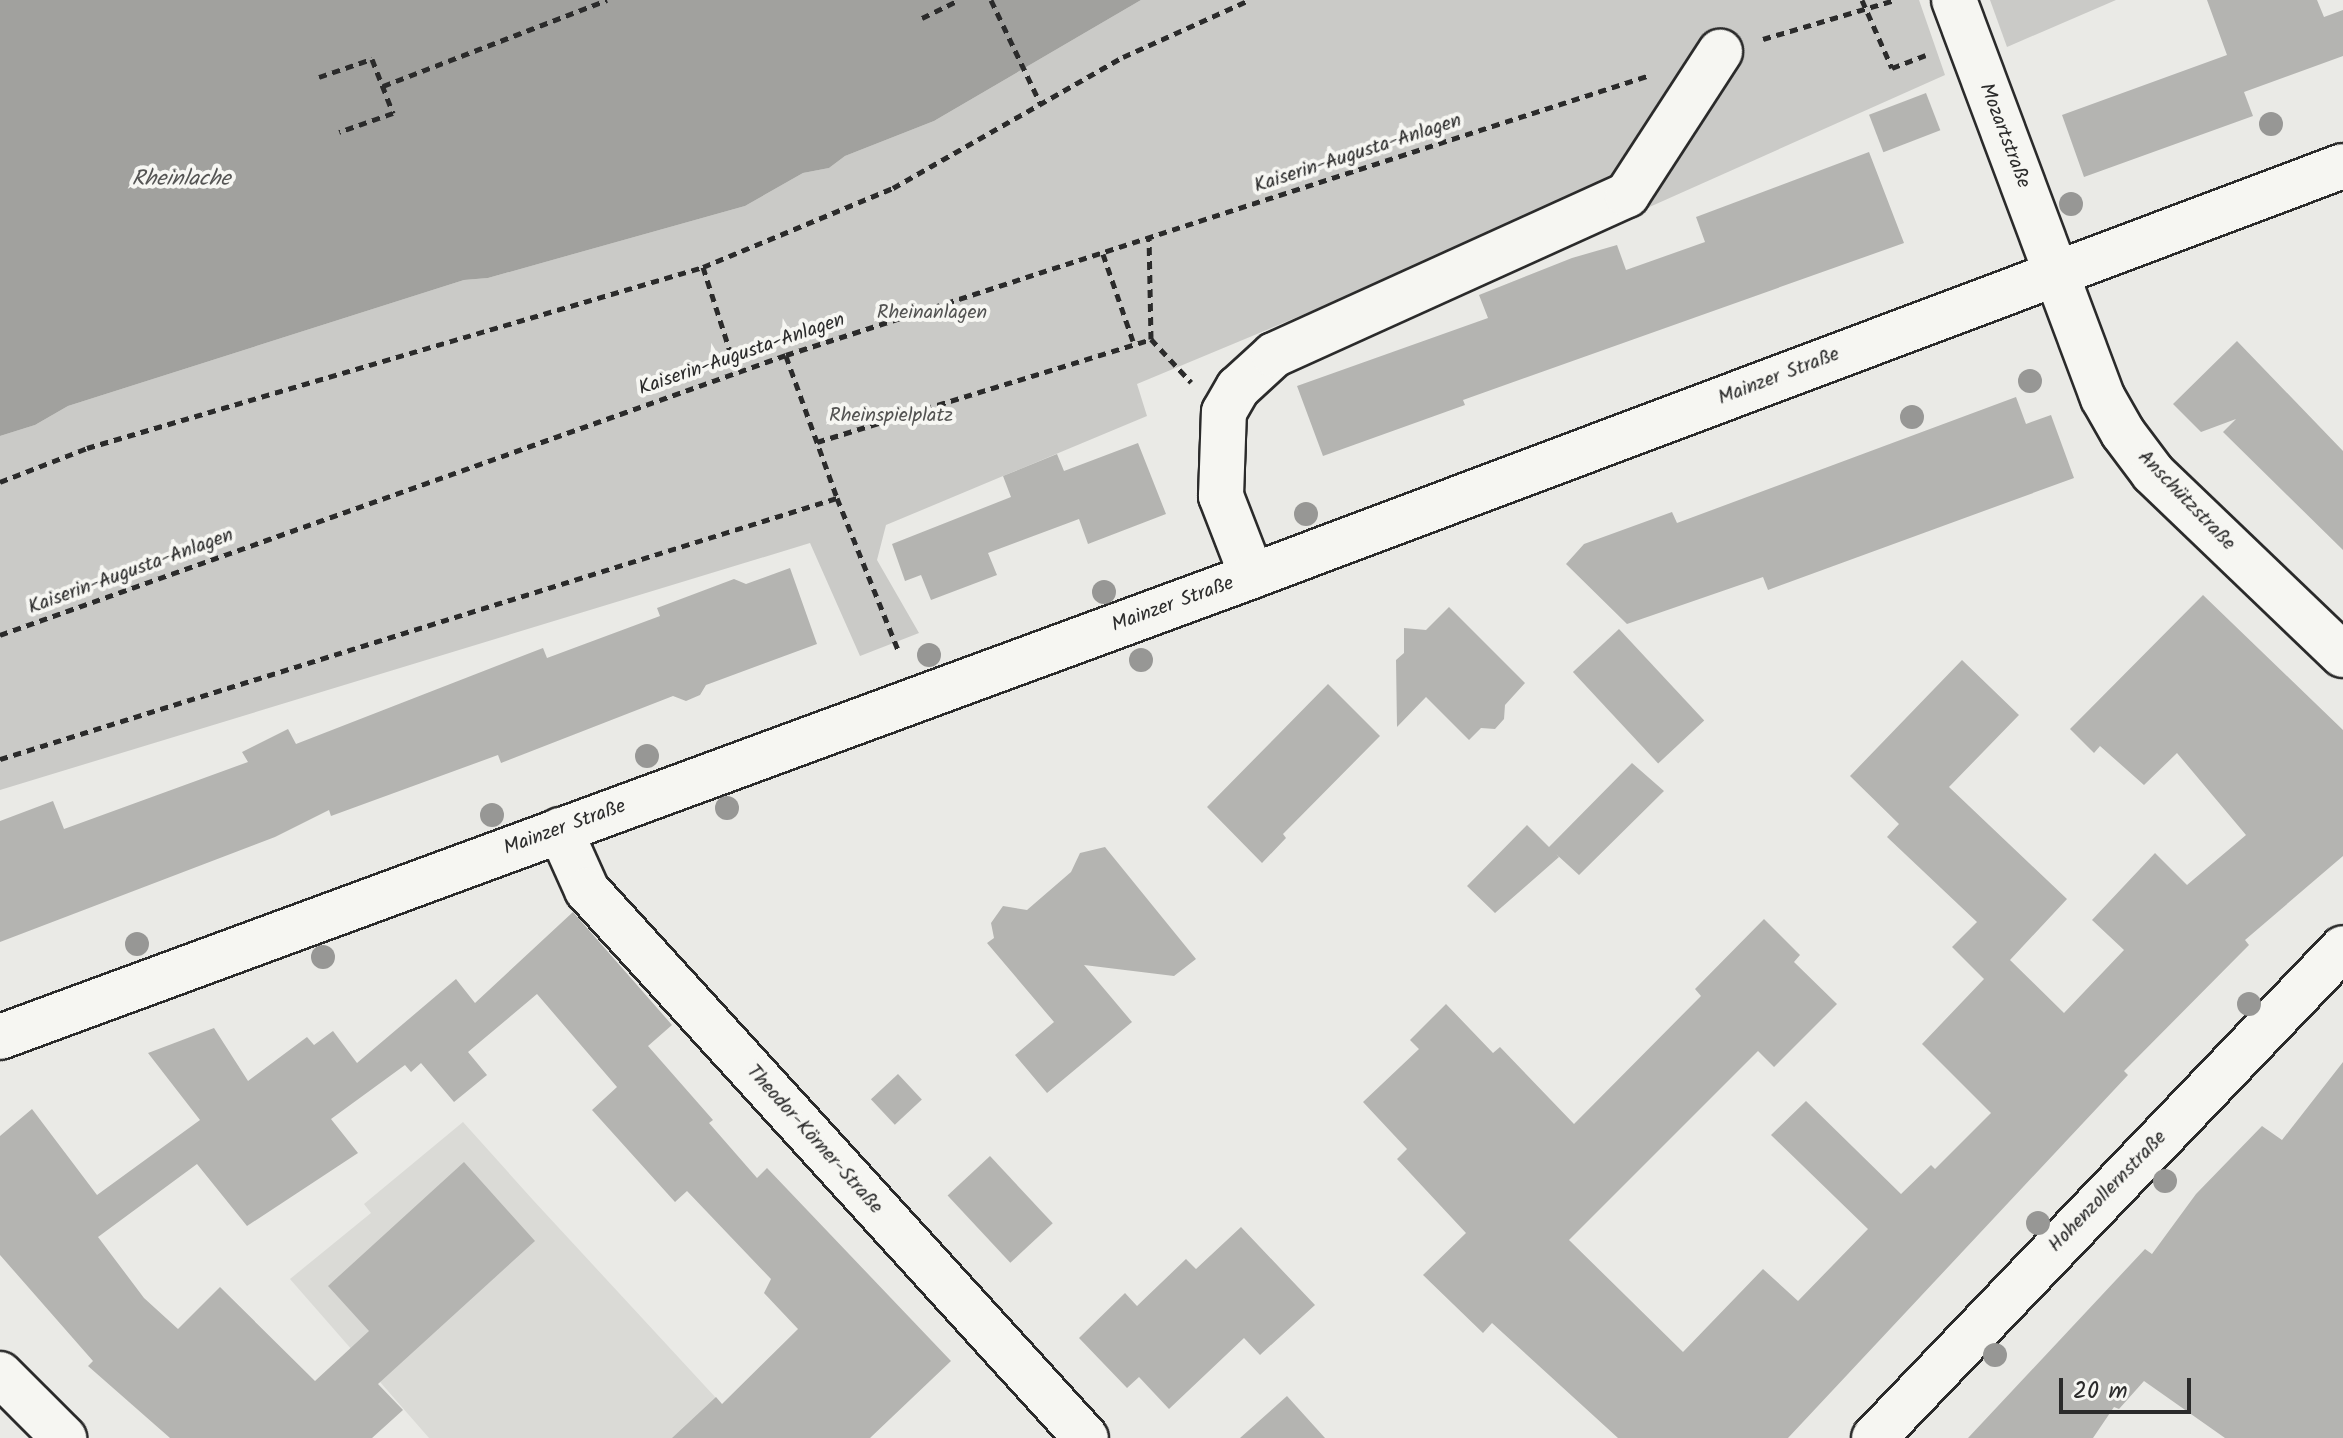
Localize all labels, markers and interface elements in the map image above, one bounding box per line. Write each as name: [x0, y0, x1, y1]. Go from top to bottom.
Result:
street label: Mozartstraße: [1973, 80, 2035, 192]
street label: Kaiserin-Augusta-Anlagen: [1251, 109, 1465, 199]
water label: Rheinlache: [132, 167, 230, 193]
park label: Rheinanlagen: [877, 301, 987, 325]
street label: Kaiserin-Augusta-Anlagen: [636, 308, 848, 402]
street label: Mainzer Straße: [1715, 343, 1843, 411]
park label: Rheinspielplatz: [829, 404, 953, 428]
street label: Anschützstraße: [2132, 446, 2240, 556]
street label: Kaiserin-Augusta-Anlagen: [25, 524, 237, 620]
street label: Mainzer Straße: [1109, 572, 1237, 638]
street label: Mainzer Straße: [501, 795, 629, 861]
street label: Theodor-Körner-Straße: [741, 1061, 887, 1219]
street label: Hohenzollernstraße: [2044, 1126, 2172, 1258]
scale bar: [2063, 1362, 2195, 1412]
text: 20 m: [2073, 1372, 2128, 1411]

